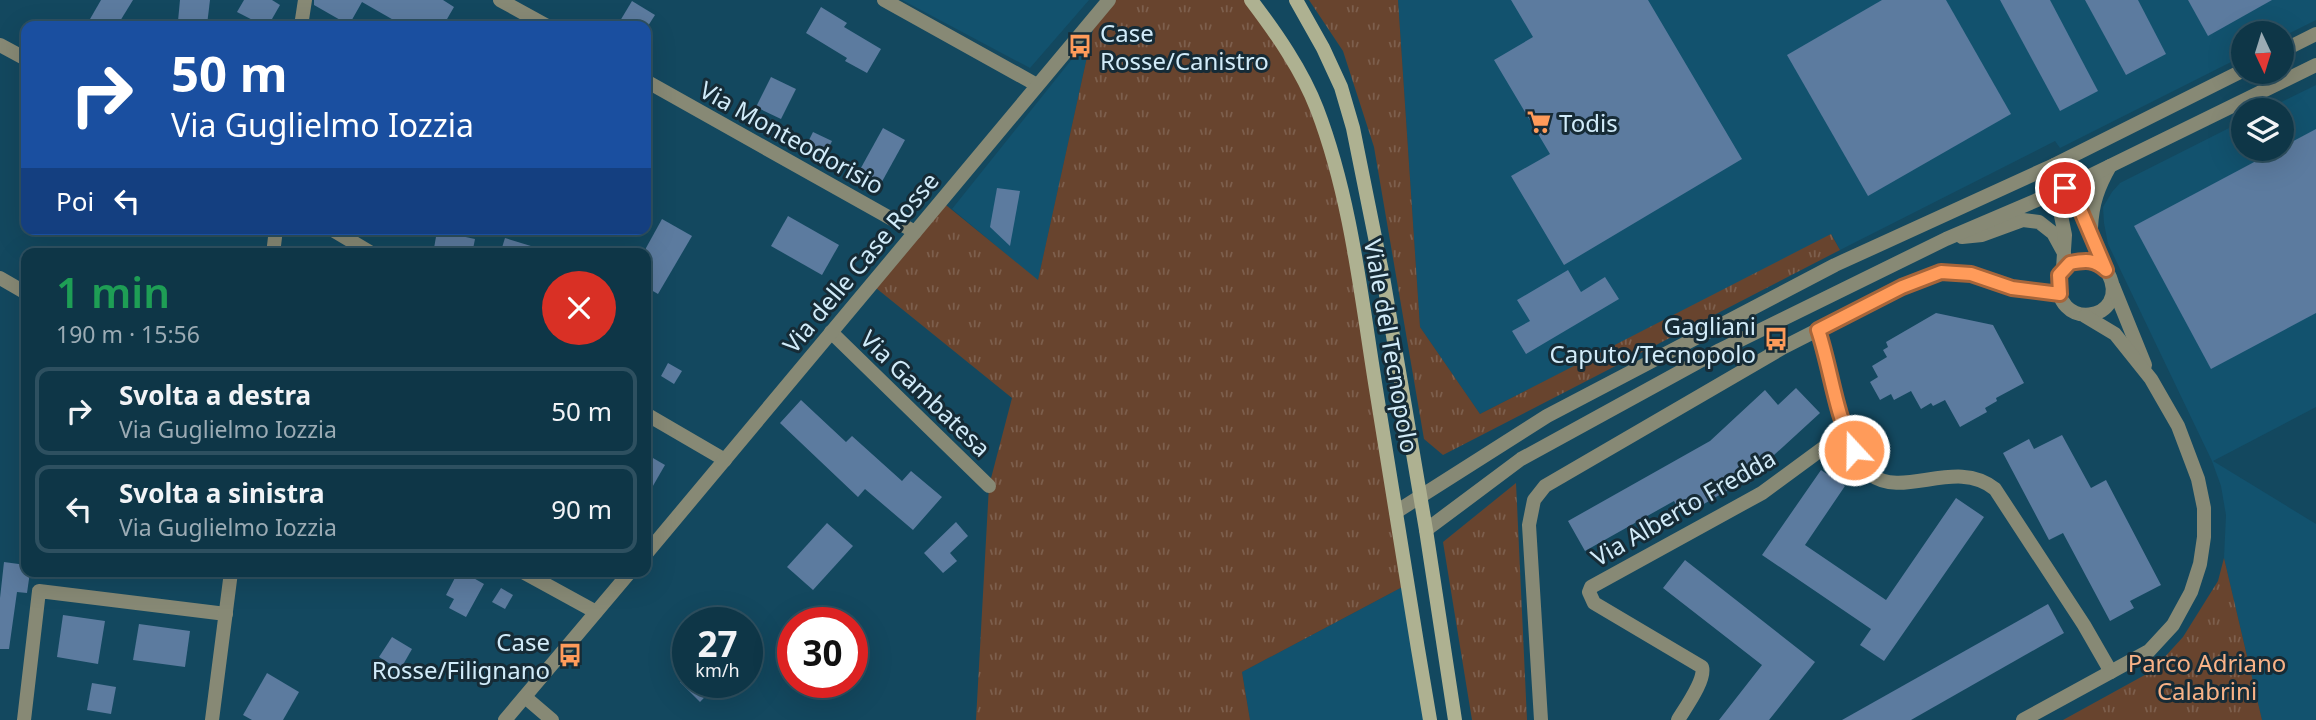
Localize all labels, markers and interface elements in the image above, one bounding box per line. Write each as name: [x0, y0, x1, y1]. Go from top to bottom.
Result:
place label: Case Rosse/Canistro: [1100, 16, 1269, 77]
north arrow: [2231, 21, 2294, 84]
map controls: [2231, 21, 2294, 161]
bus stop icon: Case Rosse/Canistro: [1066, 32, 1094, 60]
text: 50 m: [171, 40, 288, 106]
icon: right: [56, 49, 147, 140]
street label: Via Monteodorisio: [694, 73, 890, 201]
button: layers: [2231, 98, 2294, 161]
text: Via Guglielmo Iozzia: [171, 103, 474, 146]
place label: Todis: [1559, 106, 1618, 139]
supermarket icon: Todis: [1525, 108, 1553, 136]
pin: [2035, 158, 2095, 218]
street label: Via delle Case Rosse: [775, 165, 945, 359]
icon: arrive: [2046, 169, 2084, 207]
icon: left: [108, 182, 146, 220]
text: Poi: [56, 183, 94, 219]
street label: Viale del Tecnopolo: [1357, 236, 1427, 456]
text: 1 min: [56, 263, 170, 320]
button: close: [542, 271, 616, 345]
place label: Gagliani Caputo/Tecnopolo: [1550, 309, 1756, 370]
text: 190 m · 15:56: [56, 318, 200, 350]
street label: Via Gambatesa: [854, 322, 998, 464]
bus stop icon: Gagliani Caputo/Tecnopolo: [1762, 325, 1790, 353]
text: Svolta a destra: [119, 377, 311, 413]
icon: right: [60, 392, 98, 430]
text: 50 m: [551, 393, 612, 429]
text: Via Guglielmo Iozzia: [119, 413, 337, 445]
position arrow: [1817, 413, 1891, 487]
street label: Via Alberto Fredda: [1585, 441, 1781, 573]
text: Svolta a sinistra: [119, 475, 325, 511]
icon: left: [60, 490, 98, 528]
text: 90 m: [551, 491, 612, 527]
text: Via Guglielmo Iozzia: [119, 511, 337, 543]
speed limit sign: 30: [777, 607, 868, 698]
text: 27: [697, 620, 738, 667]
place label: Case Rosse/Filignano: [372, 625, 550, 686]
bus stop icon: Case Rosse/Filignano: [556, 641, 584, 669]
park label: Parco Adriano Calabrini: [2128, 646, 2286, 707]
text: km/h: [695, 658, 740, 682]

